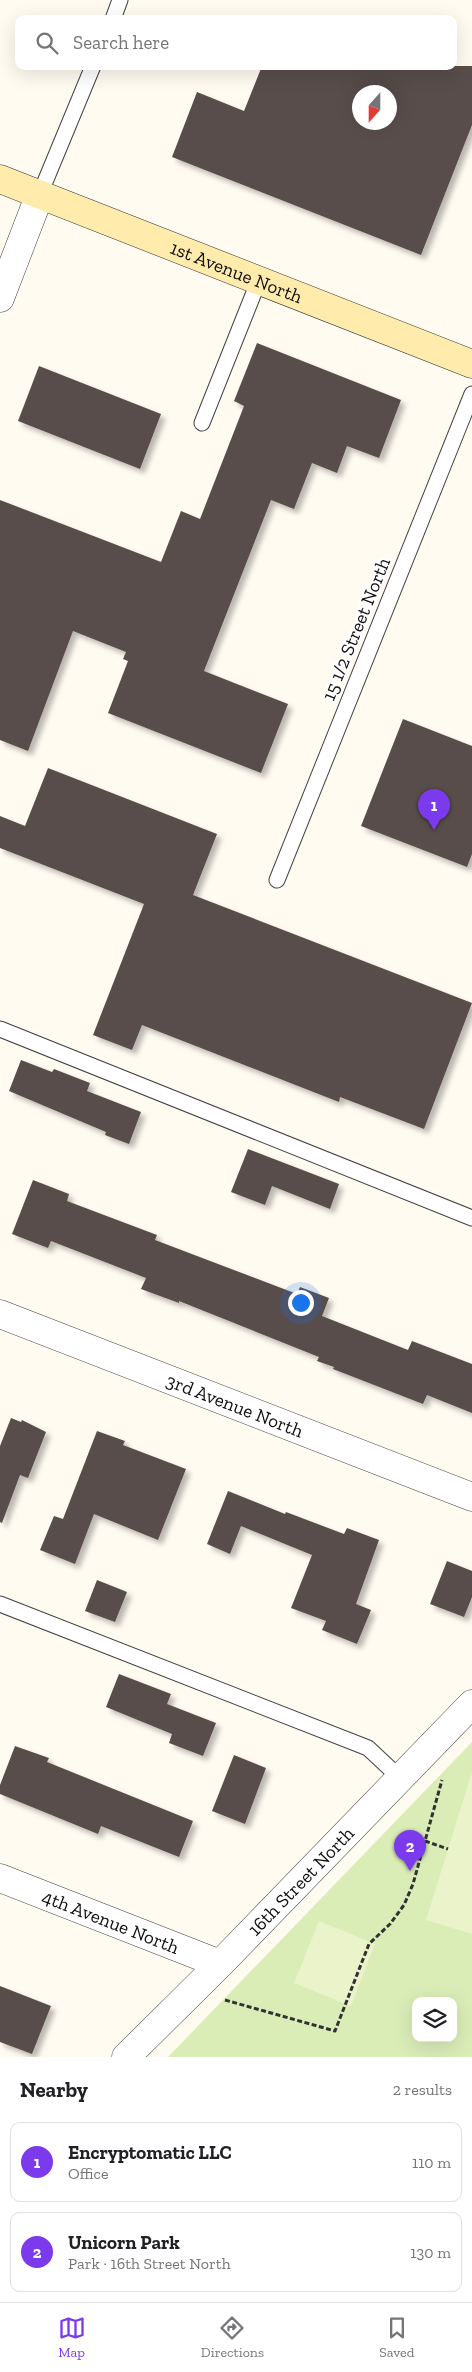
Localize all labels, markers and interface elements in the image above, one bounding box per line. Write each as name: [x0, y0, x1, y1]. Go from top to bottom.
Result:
search box: [15, 15, 457, 70]
icon: search: [33, 29, 61, 57]
text: Search here: [73, 31, 169, 54]
north arrow: [352, 85, 397, 130]
street label: 1st Avenue North: [167, 235, 306, 308]
street label: 15 1/2 Street North: [317, 554, 395, 704]
pin: 1: [418, 789, 450, 830]
your location: [288, 1290, 314, 1316]
street label: 3rd Avenue North: [163, 1368, 307, 1442]
street label: 16th Street North: [243, 1821, 359, 1940]
pin: 2: [394, 1830, 426, 1871]
street label: 4th Avenue North: [39, 1884, 183, 1959]
map controls: [412, 1997, 457, 2042]
button: layers: [412, 1997, 457, 2042]
text: Nearby: [20, 2077, 88, 2102]
text: 2 results: [393, 2080, 452, 2099]
text: Encryptomatic LLC: [68, 2141, 232, 2164]
text: 1: [34, 2153, 40, 2172]
text: 110 m: [412, 2153, 451, 2172]
text: Office: [68, 2164, 108, 2183]
text: Unicorn Park: [68, 2231, 180, 2254]
text: 2: [33, 2243, 41, 2262]
text: 130 m: [410, 2243, 451, 2262]
text: Park · 16th Street North: [68, 2254, 231, 2273]
tab: Map: [58, 2314, 86, 2361]
tab: Directions: [201, 2314, 264, 2361]
tab: Saved: [379, 2314, 414, 2361]

